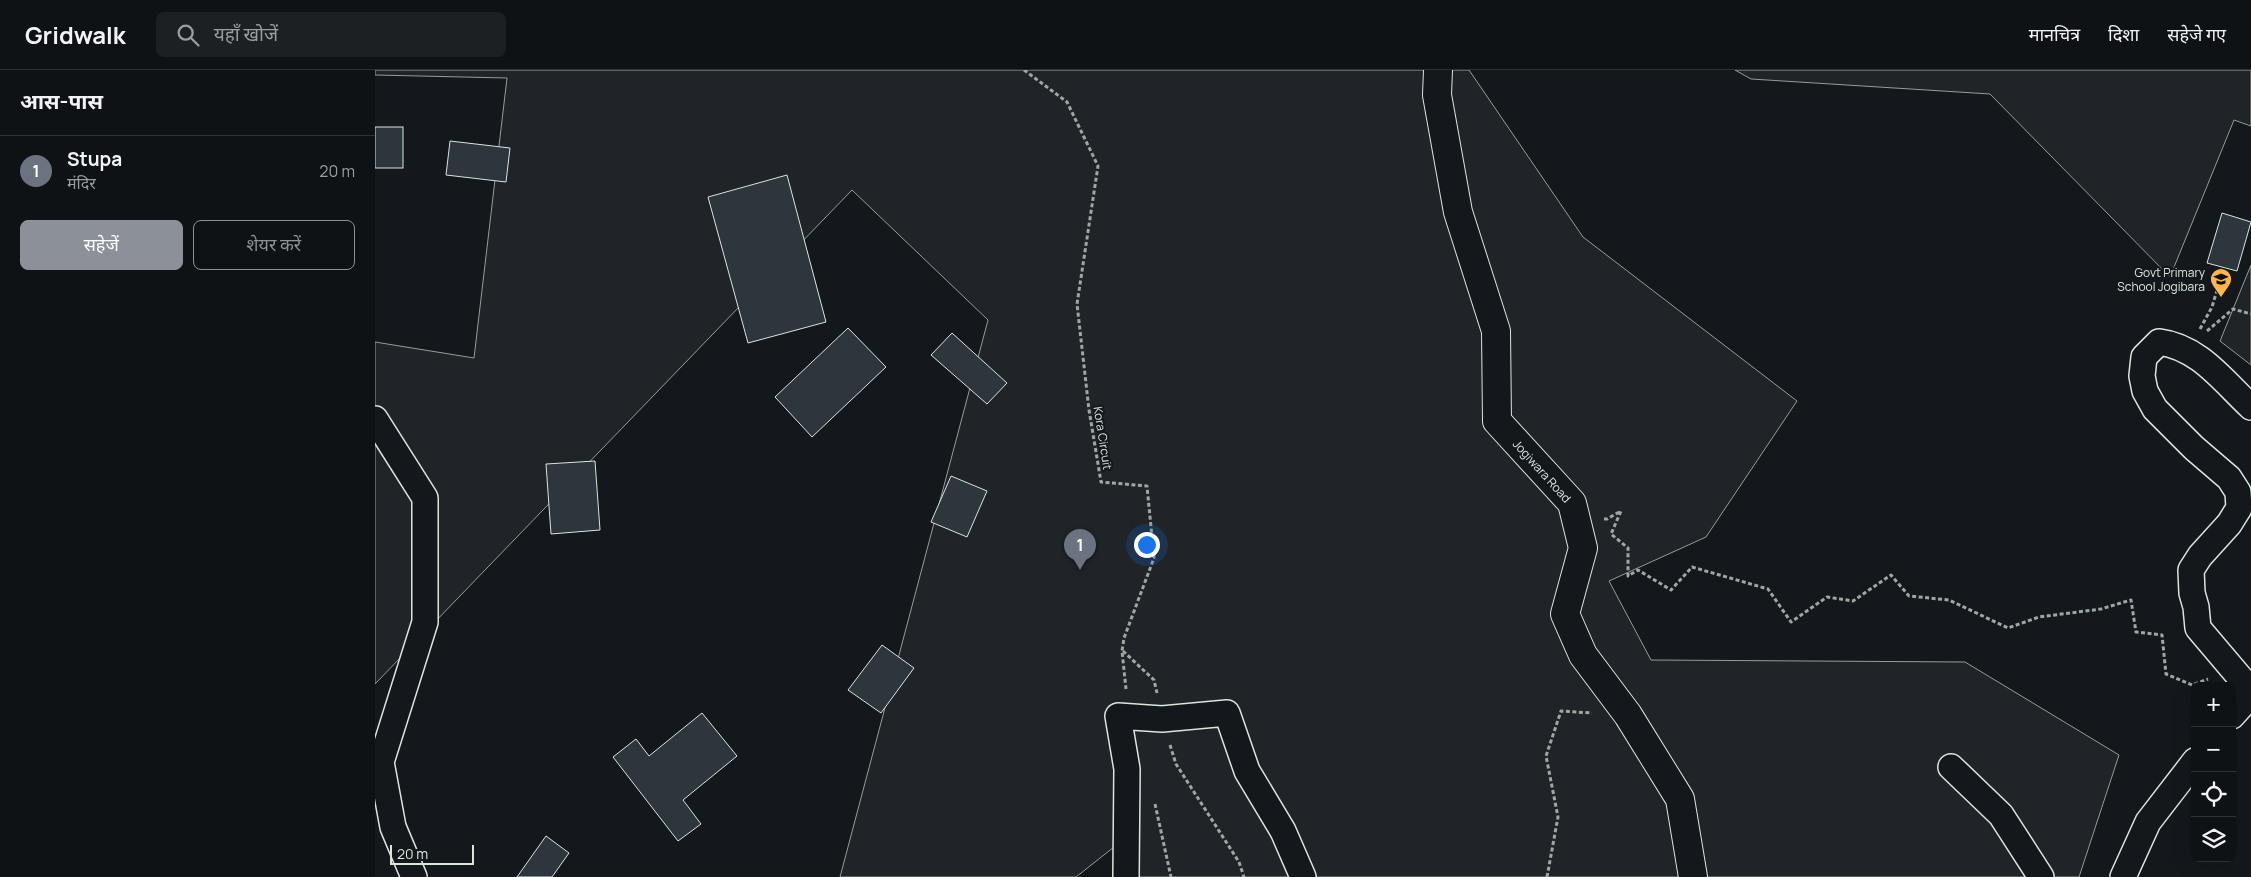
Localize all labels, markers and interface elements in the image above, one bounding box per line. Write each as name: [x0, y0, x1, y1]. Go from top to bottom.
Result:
search box: [156, 12, 506, 57]
text: Gridwalk: [25, 18, 126, 51]
icon: search: [174, 21, 202, 49]
text: यहाँ खोजें: [214, 21, 278, 47]
text: मानचित्र: [2029, 22, 2080, 46]
text: दिशा: [2108, 22, 2139, 46]
text: सहेजे गए: [2167, 22, 2226, 46]
text: आस-पास: [20, 87, 103, 115]
text: Stupa: [67, 146, 122, 172]
text: 1: [32, 160, 40, 182]
text: 20 m: [319, 160, 355, 182]
text: मंदिर: [67, 172, 96, 194]
button: सहेजें: [20, 220, 183, 270]
button: शेयर करें: [193, 220, 355, 270]
place label: Govt Primary School Jogibara: [2117, 264, 2206, 295]
school or university icon: Govt Primary School Jogibara: [2209, 267, 2233, 298]
street label: Kora Circuit: [1090, 405, 1116, 471]
street label: Jogiwara Road: [1509, 436, 1575, 506]
pin: 1: [1064, 529, 1096, 570]
your location: [1134, 532, 1160, 558]
map controls: [2191, 682, 2236, 862]
button: +: [2191, 682, 2236, 727]
button: −: [2191, 727, 2236, 772]
button: locate: [2191, 772, 2236, 817]
button: layers: [2191, 817, 2236, 862]
scale bar: [390, 842, 474, 865]
text: 20 m: [397, 844, 428, 863]

